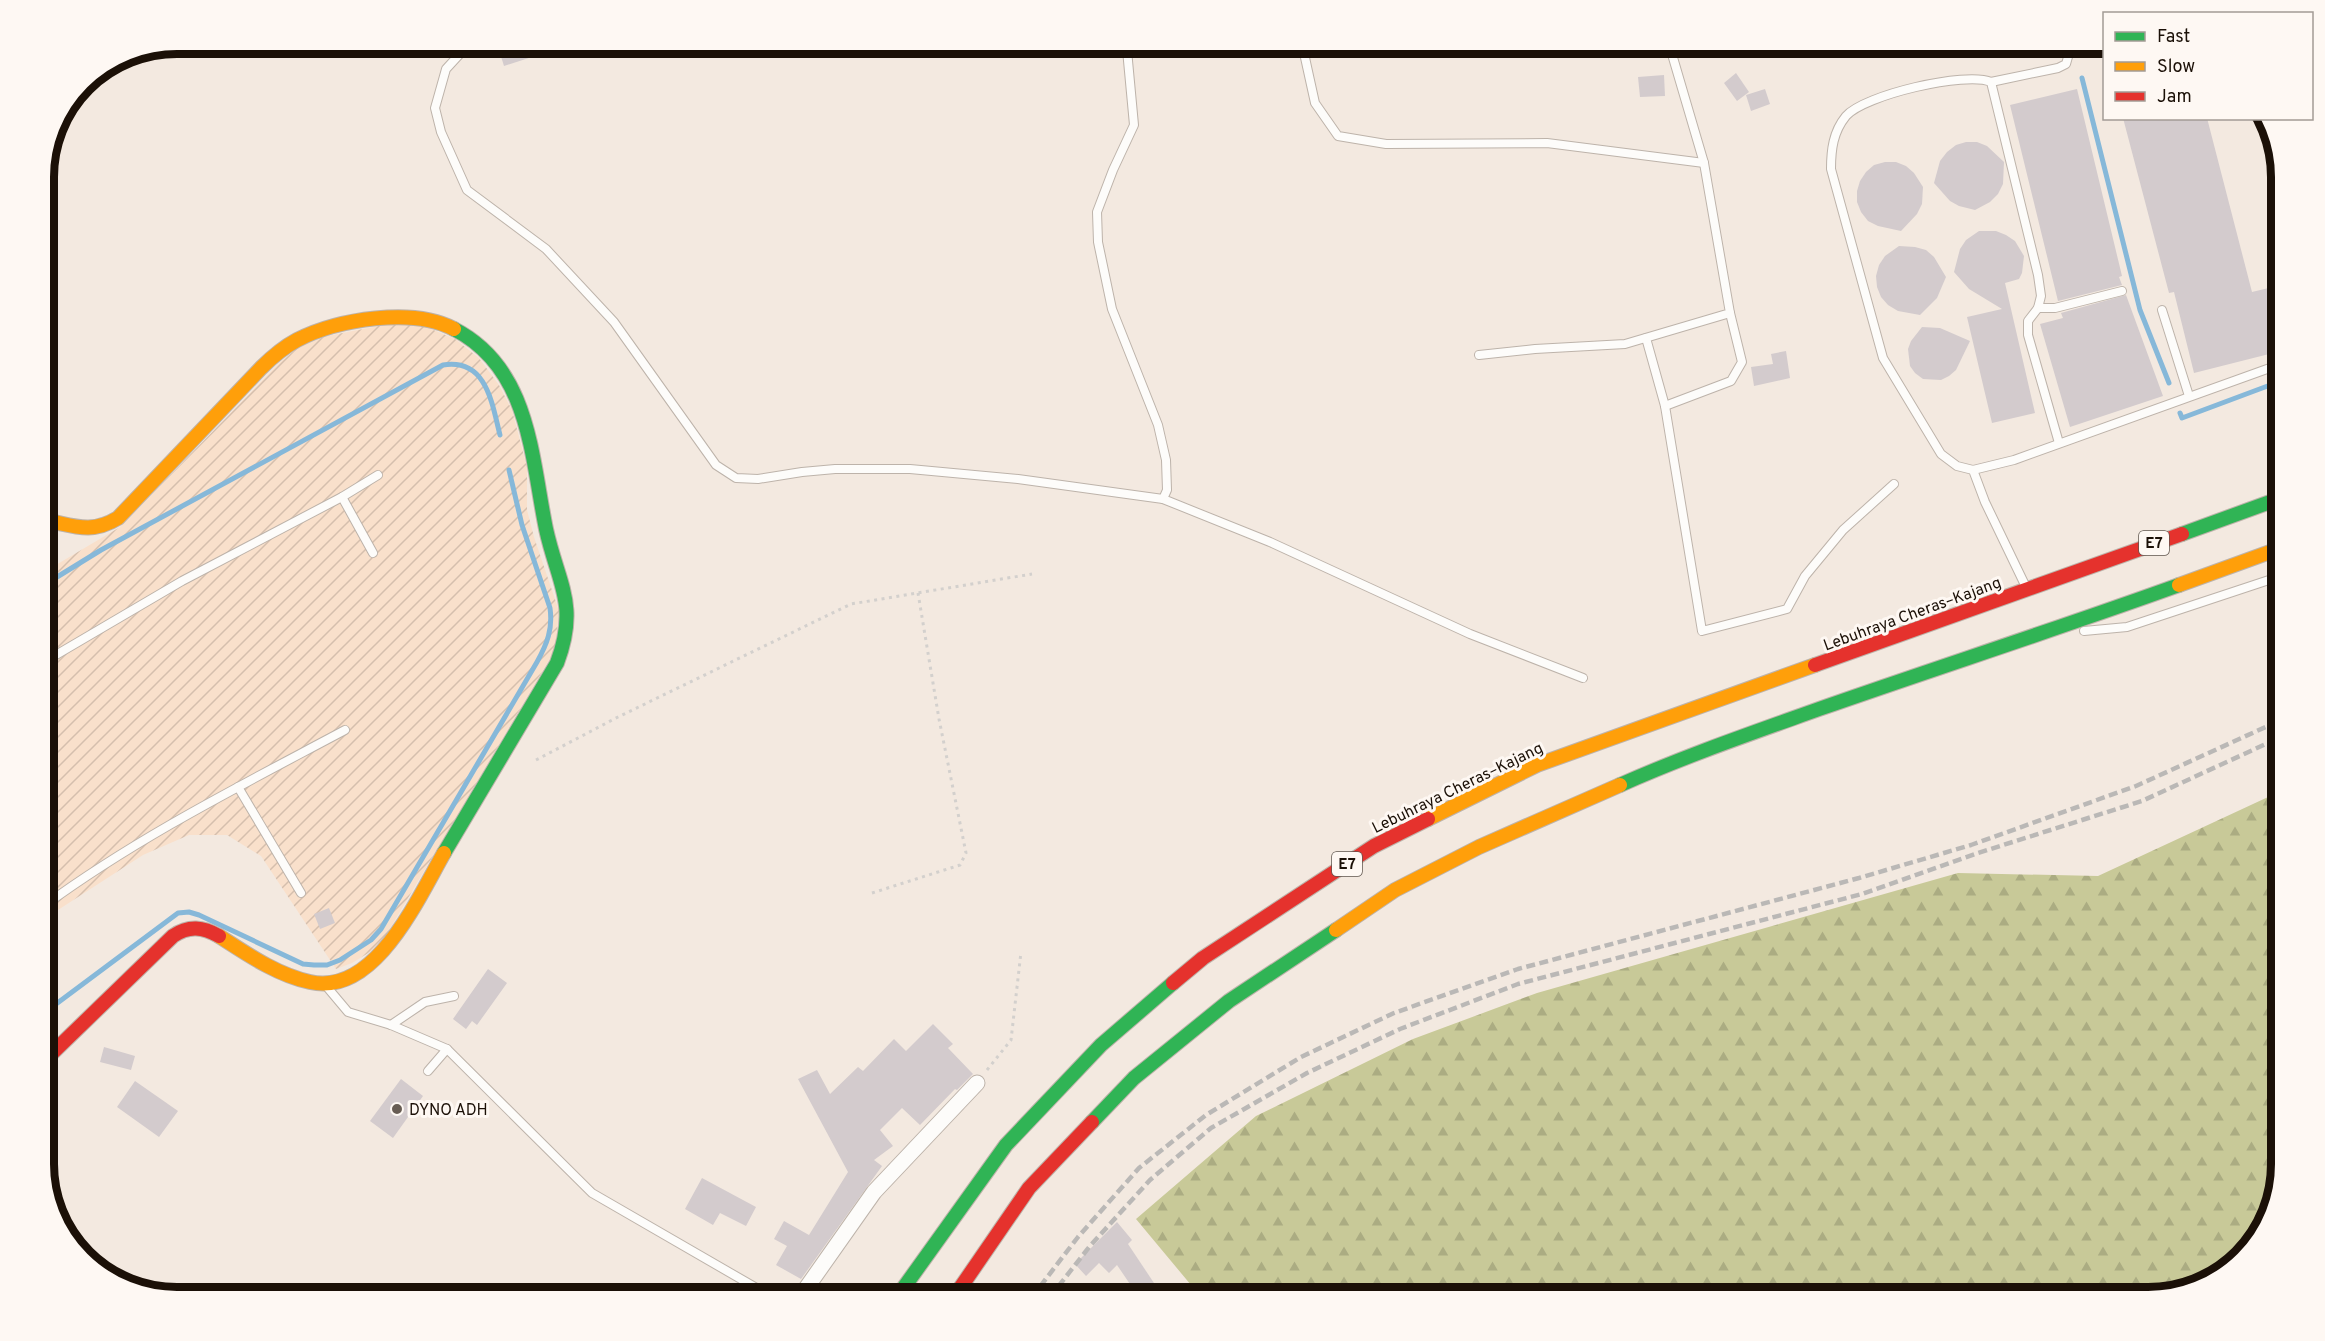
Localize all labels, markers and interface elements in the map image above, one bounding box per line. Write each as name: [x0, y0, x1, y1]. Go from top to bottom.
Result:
legend: [2103, 12, 2313, 120]
text: Fast: [2157, 26, 2190, 49]
text: Slow: [2157, 56, 2195, 79]
text: Jam: [2157, 86, 2192, 109]
road number: E7: [2139, 531, 2169, 555]
street label: Lebuhraya Cheras–Kajang: [1821, 573, 2004, 656]
street label: Lebuhraya Cheras–Kajang: [1369, 739, 1547, 839]
road number: E7: [1332, 852, 1362, 876]
place label: DYNO ADH: [409, 1101, 488, 1121]
marker: DYNO ADH: [390, 1102, 404, 1116]

